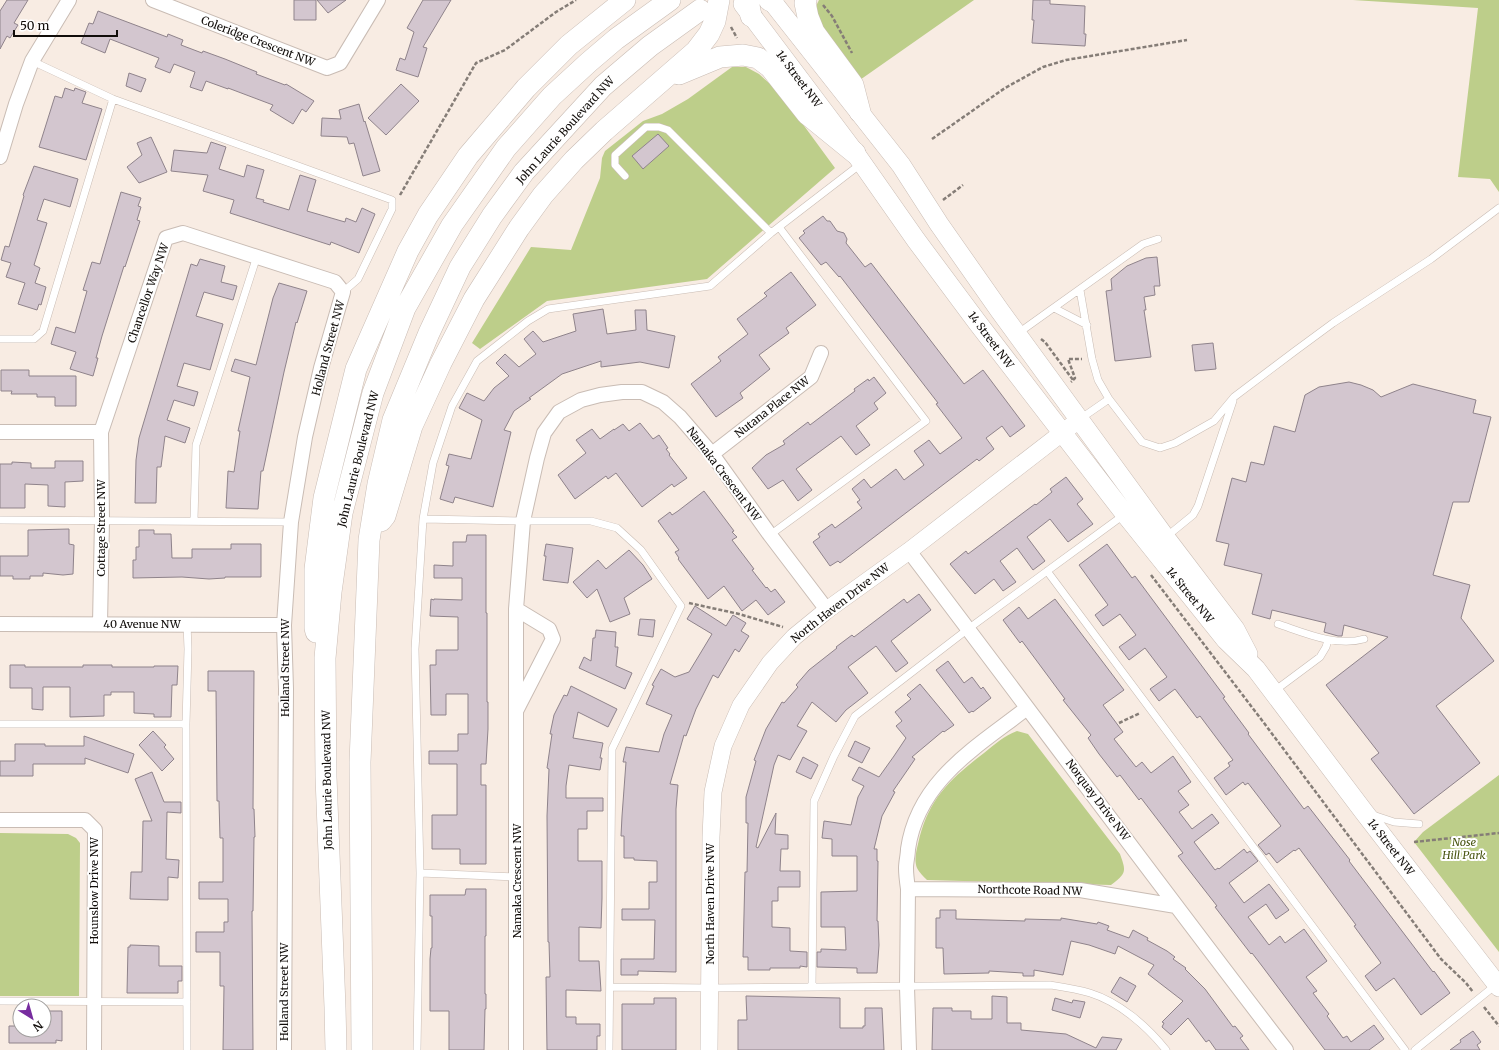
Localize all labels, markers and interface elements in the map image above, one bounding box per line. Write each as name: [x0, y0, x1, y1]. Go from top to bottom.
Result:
scale bar: [14, 12, 117, 38]
street label: Coleridge Crescent NW: [199, 13, 318, 70]
text: 50 m: [20, 18, 49, 33]
street label: 14 Street NW: [773, 48, 826, 111]
street label: John Laurie Boulevard NW: [512, 73, 618, 187]
street label: Chancellor Way NW: [124, 240, 172, 345]
street label: Holland Street NW: [309, 298, 348, 397]
street label: 14 Street NW: [965, 309, 1018, 372]
street label: Nutana Place NW: [732, 373, 813, 441]
street label: John Laurie Boulevard NW: [334, 388, 382, 529]
street label: Namaka Crescent NW: [684, 424, 765, 525]
street label: Cottage Street NW: [94, 478, 108, 576]
street label: North Haven Drive NW: [788, 560, 893, 646]
street label: 14 Street NW: [1163, 564, 1217, 627]
street label: 40 Avenue NW: [103, 617, 182, 631]
street label: Holland Street NW: [278, 618, 292, 717]
street label: John Laurie Boulevard NW: [319, 709, 335, 851]
street label: Norquay Drive NW: [1063, 756, 1134, 844]
street label: 14 Street NW: [1365, 816, 1418, 879]
street label: Namaka Crescent NW: [510, 823, 524, 938]
park label: Nose Hill Park: [1441, 835, 1486, 862]
street label: Hounslow Drive NW: [87, 836, 101, 945]
street label: North Haven Drive NW: [703, 842, 717, 965]
street label: Northcote Road NW: [977, 882, 1084, 898]
street label: Holland Street NW: [277, 942, 291, 1041]
north arrow: [12, 998, 52, 1038]
text: N: [30, 1018, 46, 1034]

